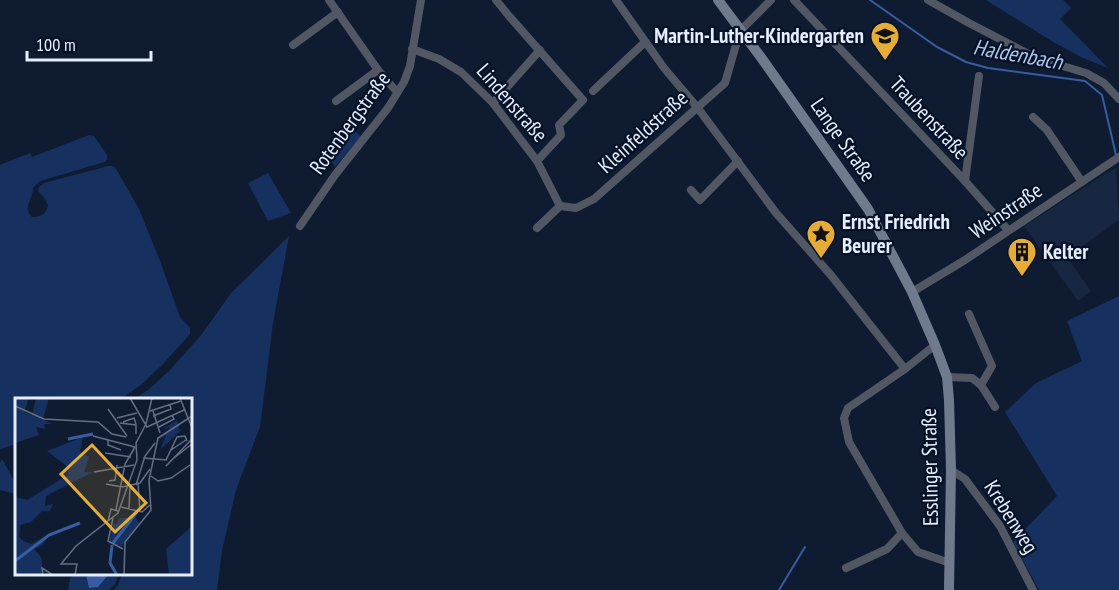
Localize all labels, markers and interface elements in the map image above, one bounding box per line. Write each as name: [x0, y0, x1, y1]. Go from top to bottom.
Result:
school or university icon: Martin-Luther-Kindergarten: [869, 20, 901, 62]
place label: Martin-Luther-Kindergarten: [654, 22, 864, 49]
scale bar: [27, 24, 152, 62]
water label: Haldenbach: [971, 32, 1066, 76]
text: 100 m: [36, 33, 76, 56]
street label: Lindenstraße: [471, 58, 554, 148]
street label: Rotenbergstraße: [303, 66, 396, 179]
street label: Traubenstraße: [884, 70, 975, 165]
street label: Kleinfeldstraße: [592, 84, 693, 179]
street label: Lange Straße: [805, 93, 882, 187]
street label: Weinstraße: [964, 177, 1047, 245]
place label: Ernst Friedrich Beurer: [842, 208, 950, 259]
place icon: Ernst Friedrich Beurer: [805, 218, 837, 260]
building icon: Kelter: [1006, 236, 1038, 278]
place label: Kelter: [1043, 238, 1089, 265]
inset map: [15, 398, 192, 575]
street label: Esslinger Straße: [915, 408, 944, 526]
street label: Krebenweg: [978, 475, 1044, 558]

